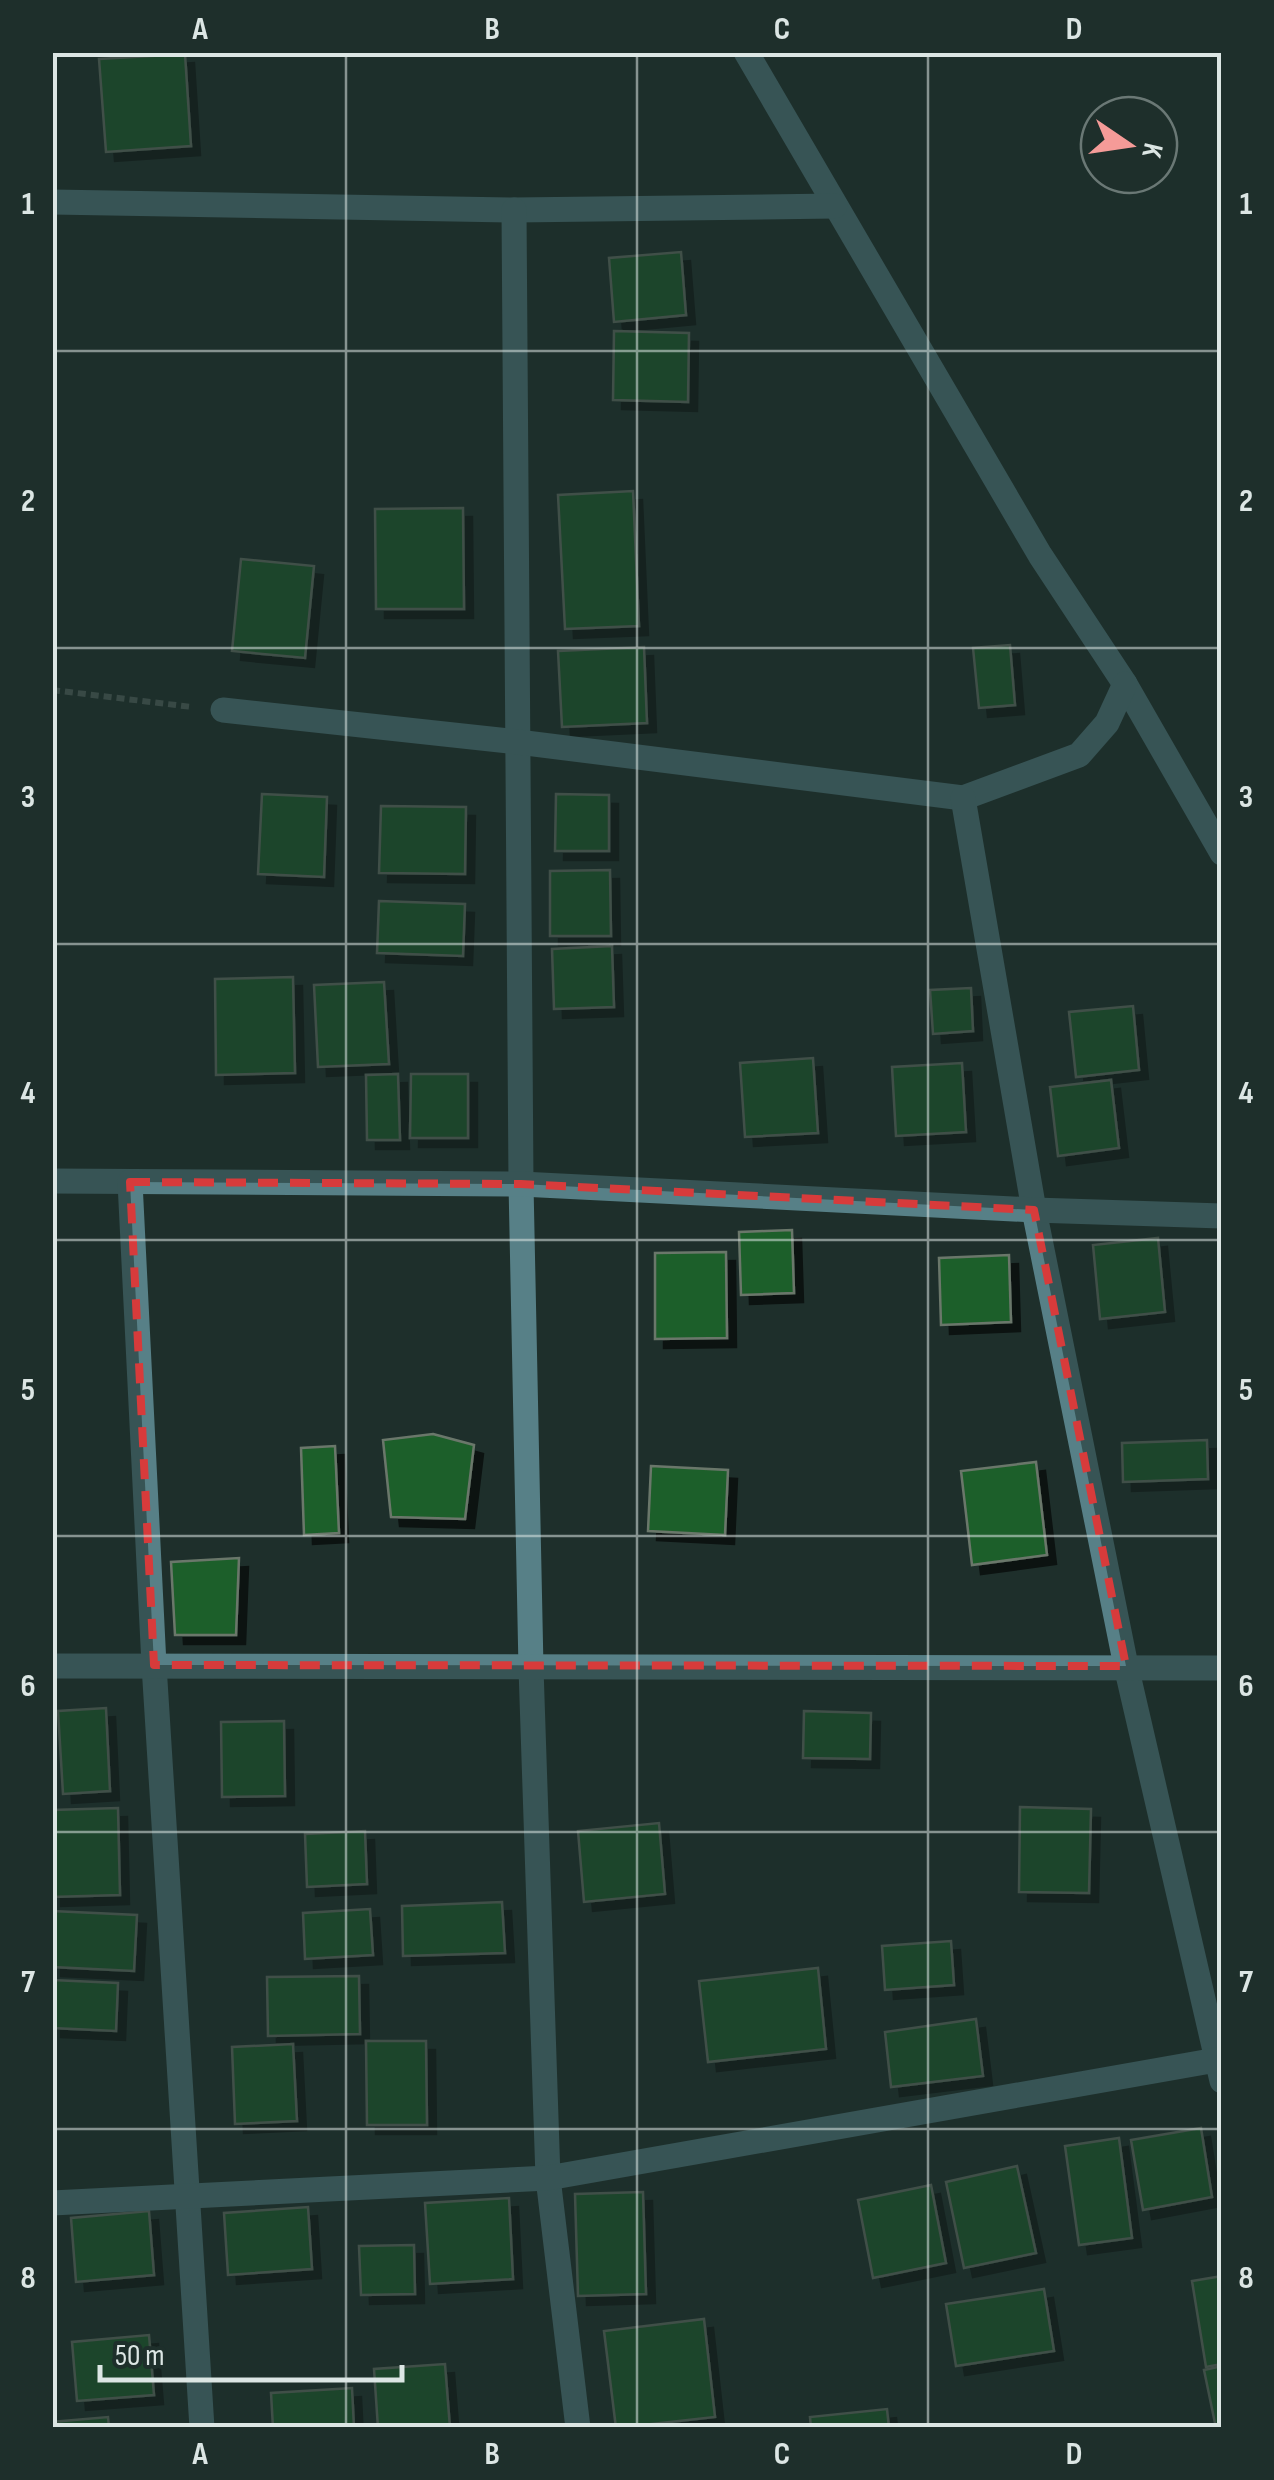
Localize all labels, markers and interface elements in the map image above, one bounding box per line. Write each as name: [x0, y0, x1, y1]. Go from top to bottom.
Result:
text: A: [191, 10, 208, 49]
text: B: [484, 10, 500, 49]
text: C: [774, 10, 790, 49]
text: D: [1066, 10, 1082, 49]
north arrow: [1079, 95, 1179, 195]
text: K: [1134, 140, 1170, 161]
text: 1: [22, 185, 35, 224]
text: 1: [1240, 185, 1253, 224]
text: 2: [21, 482, 35, 521]
text: 2: [1239, 482, 1253, 521]
text: 3: [21, 778, 35, 817]
text: 3: [1239, 778, 1253, 817]
text: 4: [21, 1074, 36, 1113]
text: 4: [1239, 1074, 1254, 1113]
text: 5: [21, 1371, 35, 1410]
text: 5: [1239, 1371, 1253, 1410]
text: 6: [20, 1667, 36, 1706]
text: 6: [1238, 1667, 1254, 1706]
text: 7: [21, 1963, 35, 2002]
text: 7: [1239, 1963, 1253, 2002]
text: 8: [20, 2259, 36, 2298]
text: 8: [1238, 2259, 1254, 2298]
scale bar: [100, 2320, 402, 2382]
text: 50 m: [115, 2338, 164, 2374]
text: A: [191, 2435, 208, 2474]
text: B: [484, 2435, 500, 2474]
text: C: [774, 2435, 790, 2474]
text: D: [1066, 2435, 1082, 2474]

